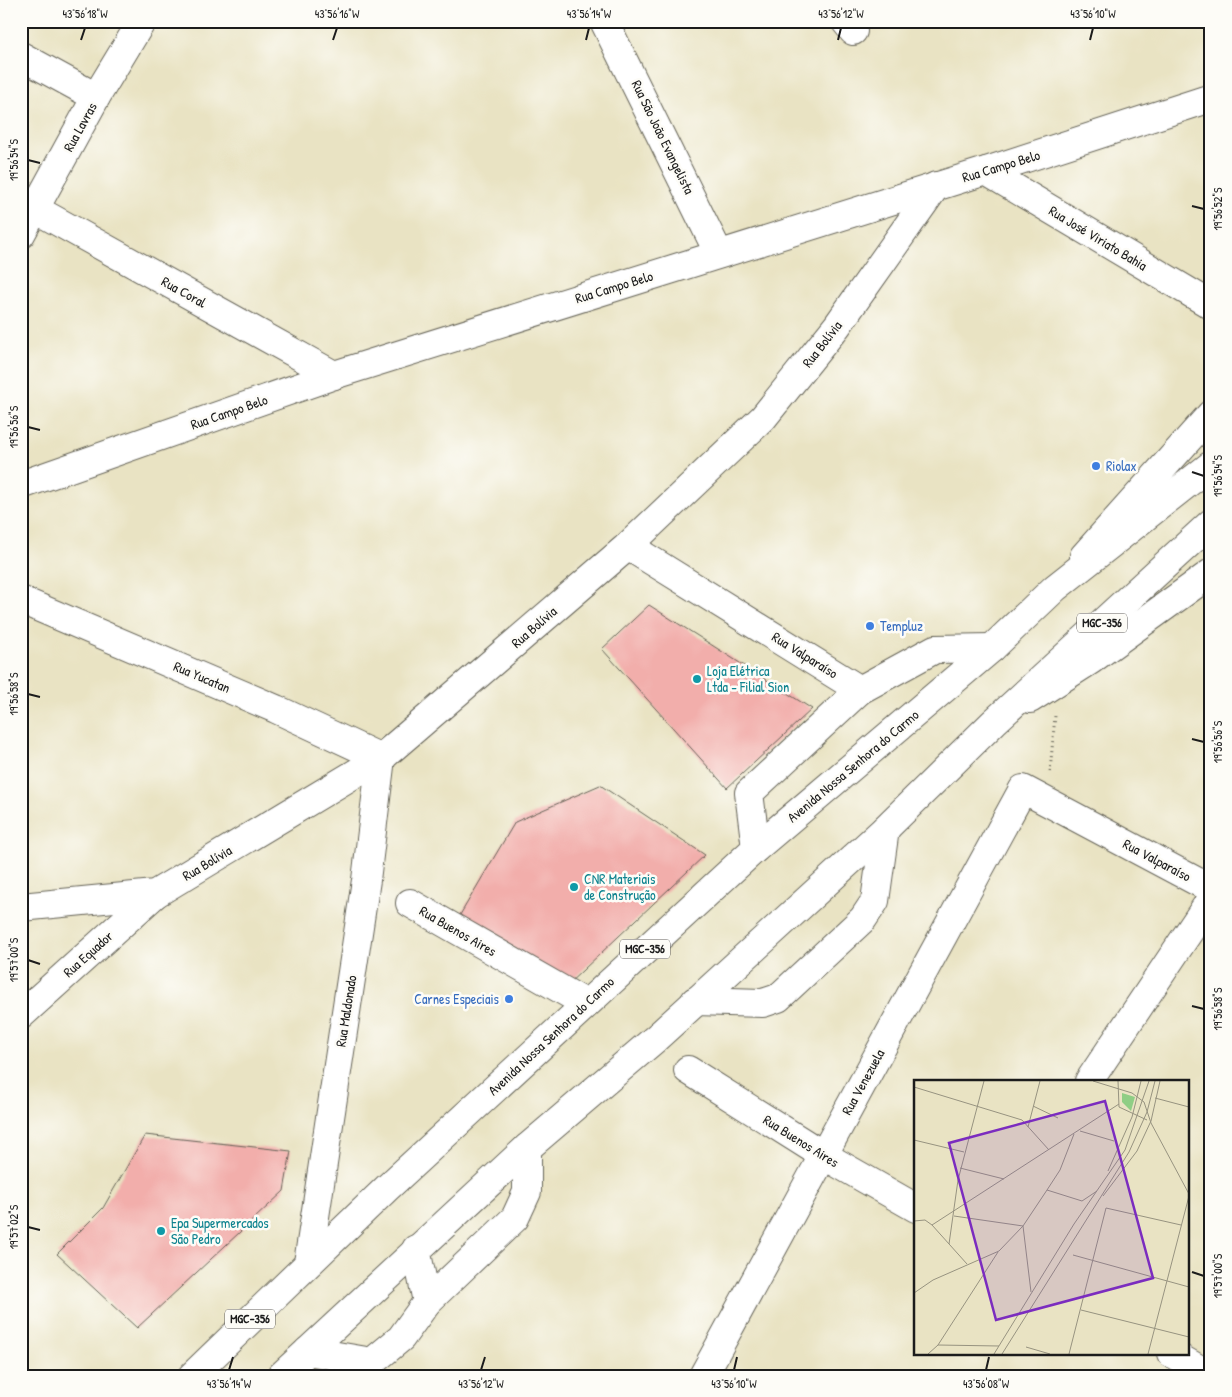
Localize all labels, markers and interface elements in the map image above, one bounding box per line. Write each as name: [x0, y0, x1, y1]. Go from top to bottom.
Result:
text: 43°56'18"W: [62, 5, 108, 22]
text: 43°56'16"W: [315, 5, 360, 22]
text: 43°56'14"W: [567, 5, 612, 22]
text: 43°56'12"W: [818, 5, 864, 22]
text: 43°56'10"W: [1070, 5, 1116, 22]
street label: Rua São João Evangelista: [627, 77, 700, 198]
street label: Rua Lavras: [58, 99, 101, 155]
text: 19°56'54"S: [5, 138, 22, 181]
street label: Rua Campo Belo: [960, 145, 1043, 187]
text: 19°56'52"S: [1209, 187, 1226, 231]
street label: Rua José Viriato Bahia: [1046, 201, 1151, 275]
street label: Rua Campo Belo: [573, 266, 656, 308]
street label: Rua Coral: [158, 271, 210, 312]
street label: Rua Bolívia: [797, 316, 846, 371]
street label: Rua Campo Belo: [188, 389, 271, 435]
text: 19°56'56"S: [5, 405, 22, 448]
text: 19°56'54"S: [1209, 454, 1226, 497]
place label: Riolax: [1106, 456, 1137, 475]
marker: Riolax: [1090, 460, 1102, 472]
street label: Rua Bolívia: [507, 601, 561, 652]
road number: MGC-356: [1077, 614, 1127, 632]
place label: Templuz: [880, 616, 923, 636]
marker: Templuz: [864, 620, 876, 632]
street label: Rua Valparaíso: [768, 627, 842, 683]
street label: Rua Yucatan: [171, 656, 234, 697]
place label: Loja Elétrica Ltda - Filial Sion: [707, 661, 789, 696]
text: 19°56'58"S: [5, 672, 22, 715]
marker: Loja Elétrica Ltda - Filial Sion: [691, 673, 703, 685]
street label: Avenida Nossa Senhora do Carmo: [783, 705, 923, 826]
text: 19°56'56"S: [1209, 720, 1226, 763]
street label: Rua Valparaíso: [1120, 834, 1195, 886]
street label: Rua Bolívia: [178, 840, 235, 885]
place label: CNR Materiais de Construção: [584, 869, 656, 904]
marker: CNR Materiais de Construção: [568, 881, 580, 893]
street label: Rua Buenos Aires: [416, 901, 500, 960]
street label: Rua Equador: [59, 926, 118, 982]
text: 19°57'00"S: [5, 937, 22, 982]
road number: MGC-356: [620, 940, 670, 959]
street label: Avenida Nossa Senhora do Carmo: [483, 972, 618, 1099]
street label: Rua Maldonado: [330, 973, 361, 1048]
text: 19°56'58"S: [1209, 987, 1226, 1030]
place label: Carnes Especiais: [414, 989, 499, 1009]
marker: Carnes Especiais: [503, 993, 515, 1005]
street label: Rua Venezuela: [837, 1045, 889, 1118]
inset map: [914, 1080, 1190, 1354]
street label: Rua Buenos Aires: [760, 1110, 843, 1171]
text: 19°57'02"S: [5, 1204, 22, 1249]
place label: Epa Supermercados São Pedro: [171, 1213, 269, 1248]
marker: Epa Supermercados São Pedro: [155, 1225, 167, 1237]
text: 19°57'00"S: [1209, 1253, 1226, 1298]
road number: MGC-356: [225, 1310, 275, 1328]
text: 43°56'14"W: [207, 1375, 252, 1392]
text: 43°56'12"W: [458, 1375, 504, 1392]
text: 43°56'10"W: [711, 1375, 757, 1392]
text: 43°56'08"W: [963, 1375, 1010, 1392]

